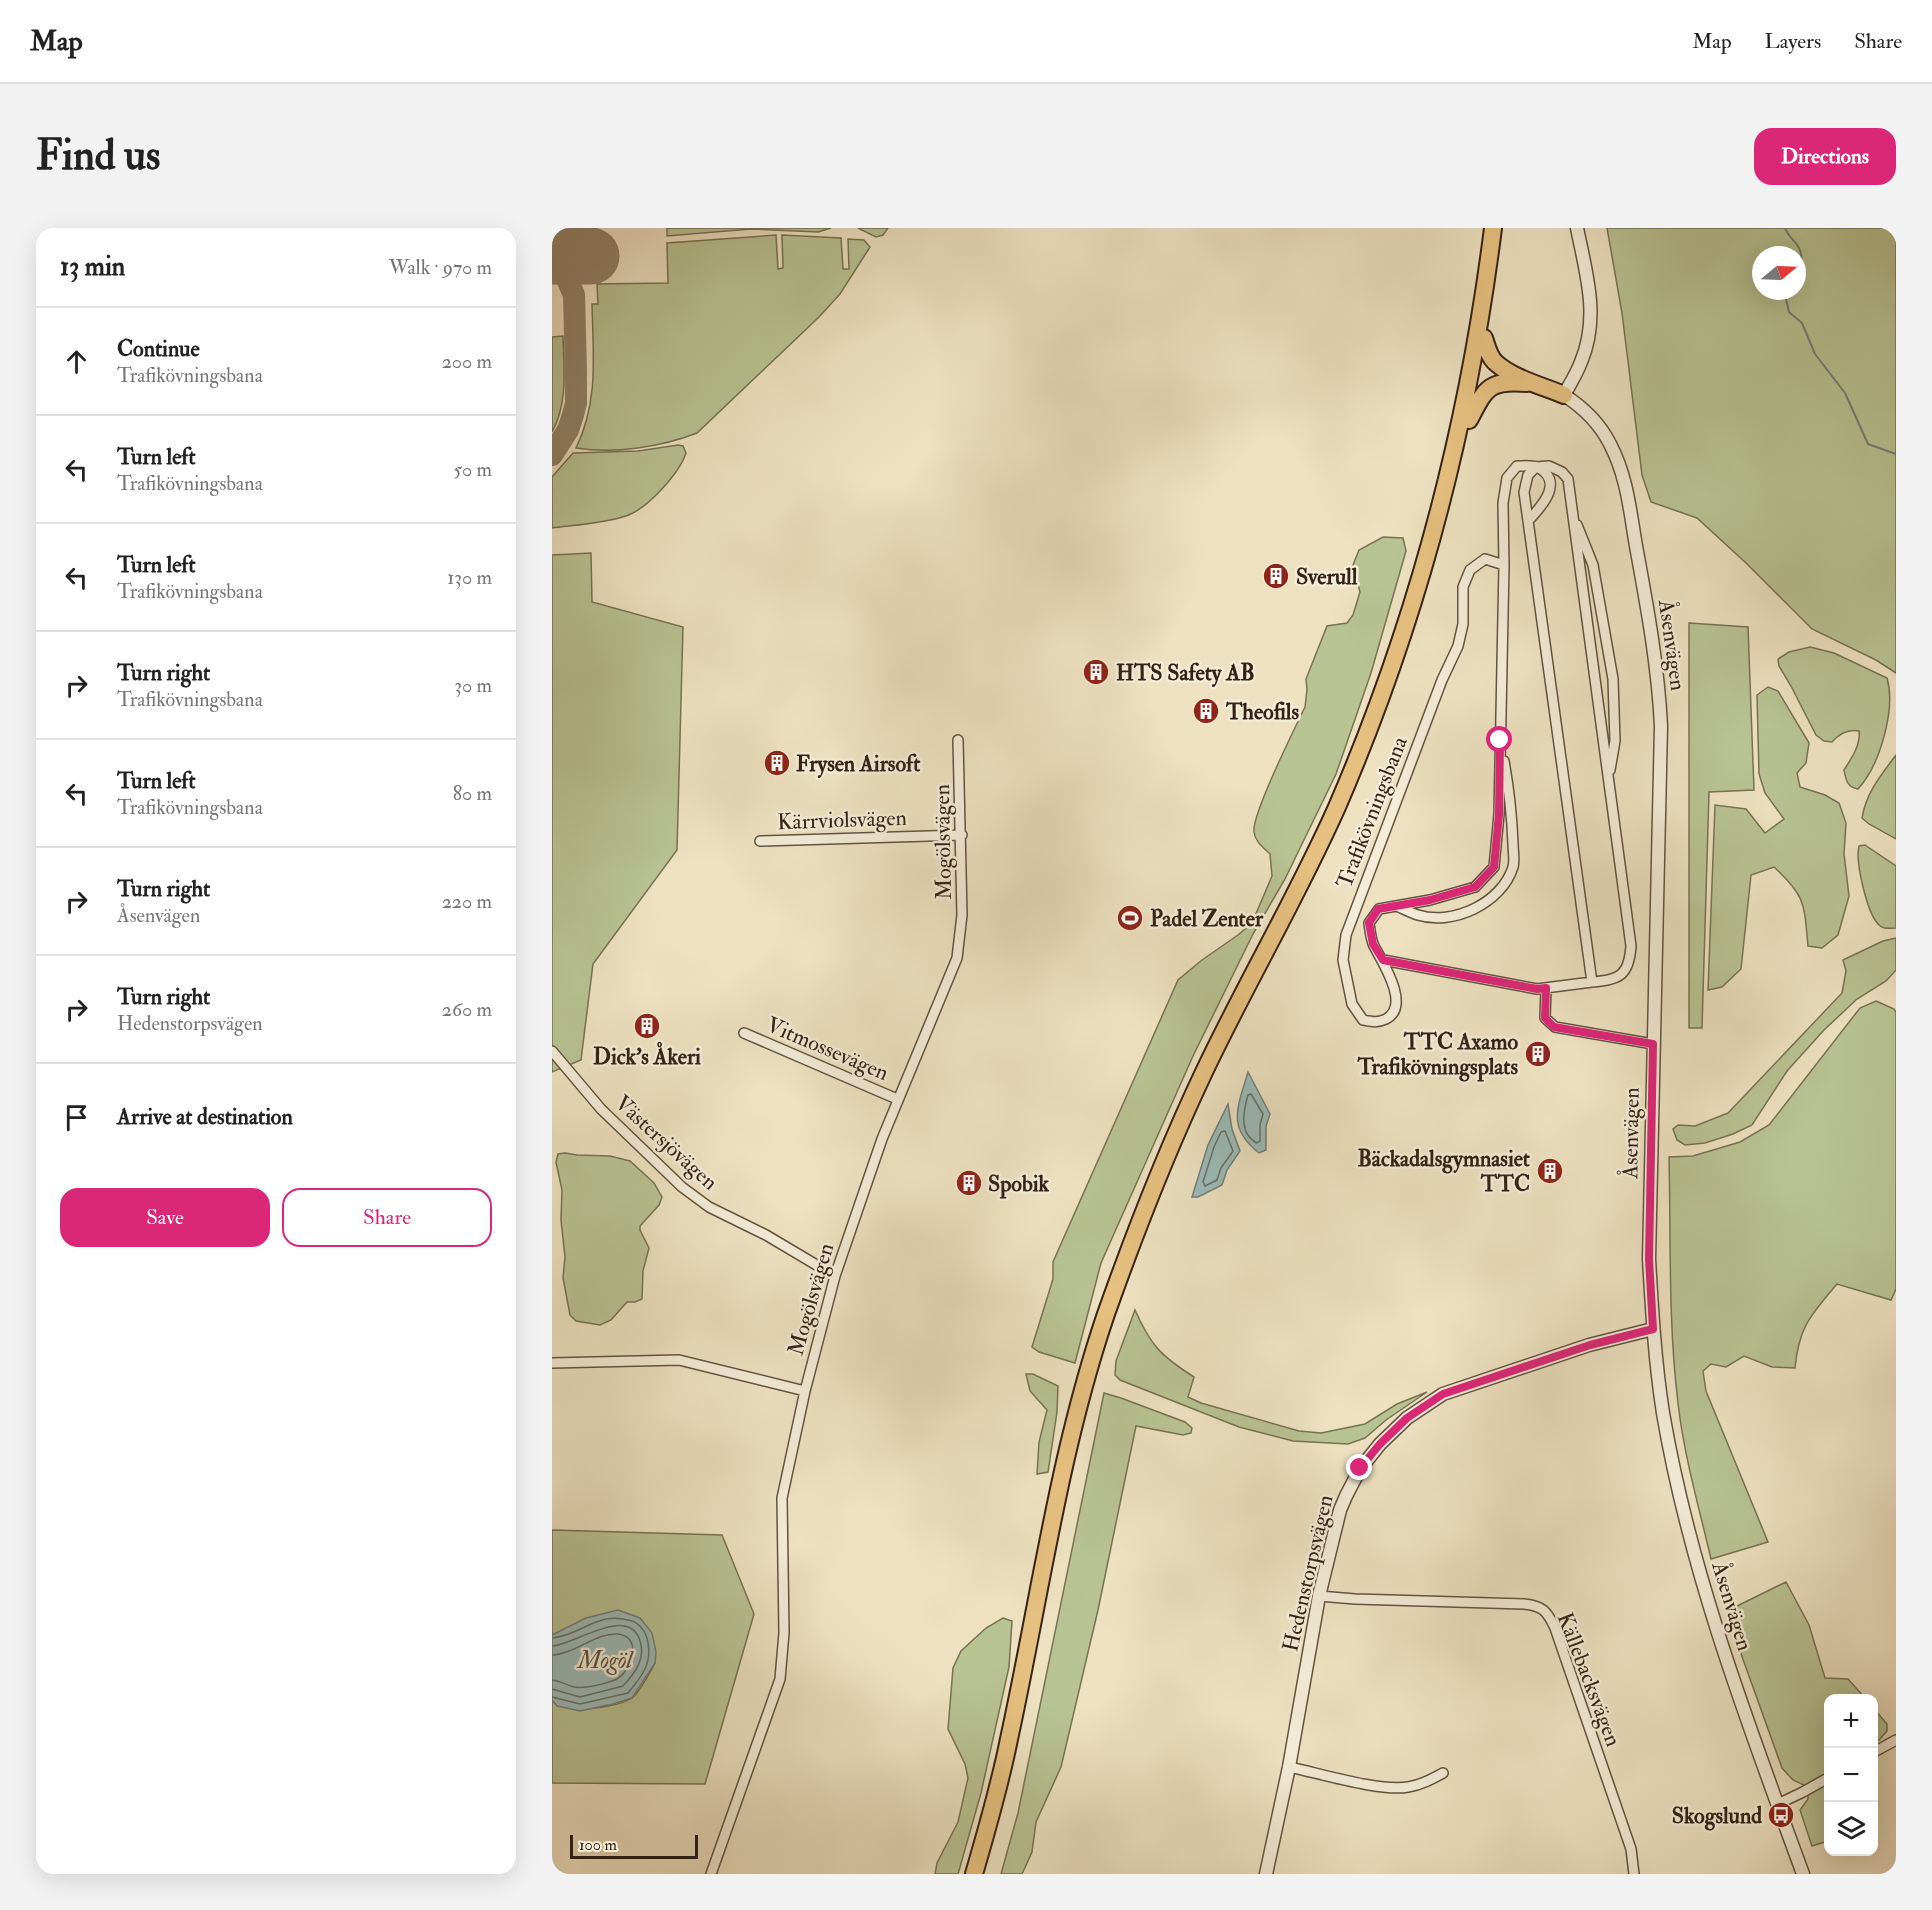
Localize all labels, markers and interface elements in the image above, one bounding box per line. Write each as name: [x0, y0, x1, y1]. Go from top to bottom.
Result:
text: Map: [30, 24, 83, 59]
text: Map: [1692, 28, 1732, 55]
text: Layers: [1765, 28, 1821, 55]
text: Share: [1854, 28, 1902, 55]
button: Directions: [1754, 128, 1896, 185]
text: Find us: [36, 130, 160, 182]
north arrow: [1752, 246, 1806, 300]
text: 13 min: [60, 251, 125, 283]
text: Walk · 970 m: [389, 255, 492, 280]
text: Continue: [117, 335, 200, 363]
icon: ahead: [60, 345, 93, 378]
text: 200 m: [442, 349, 492, 374]
text: Trafikövningsbana: [117, 363, 263, 388]
text: Turn left: [117, 443, 196, 471]
icon: left: [60, 453, 93, 486]
text: 50 m: [453, 457, 492, 482]
text: Trafikövningsbana: [117, 471, 263, 496]
text: Turn left: [117, 551, 196, 579]
icon: left: [60, 561, 93, 594]
building icon: Sverull: [1261, 561, 1291, 591]
place label: Sverull: [1296, 563, 1358, 591]
text: 130 m: [447, 565, 492, 590]
text: Trafikövningsbana: [117, 579, 263, 604]
street label: Åsenvägen: [1652, 597, 1693, 692]
building icon: HTS Safety AB: [1081, 657, 1111, 687]
text: Turn right: [117, 659, 210, 687]
place label: HTS Safety AB: [1116, 659, 1255, 688]
icon: right: [60, 669, 93, 702]
text: 30 m: [454, 673, 492, 698]
text: Trafikövningsbana: [117, 687, 263, 712]
building icon: Theofils: [1191, 696, 1221, 726]
place label: Theofils: [1225, 698, 1299, 726]
route start: [1486, 726, 1512, 752]
street label: Trafikövningsbana: [1330, 732, 1414, 892]
building icon: Frysen Airsoft: [762, 748, 792, 778]
place label: Frysen Airsoft: [796, 750, 921, 779]
text: Turn left: [117, 767, 196, 795]
icon: left: [60, 777, 93, 810]
text: 80 m: [453, 781, 492, 806]
street label: Mogölsvägen: [928, 784, 958, 900]
text: Trafikövningsbana: [117, 795, 263, 820]
street label: Kärrviolsvägen: [777, 804, 907, 836]
text: Turn right: [117, 875, 210, 903]
icon: right: [60, 885, 93, 918]
text: 220 m: [442, 889, 492, 914]
text: Åsenvägen: [117, 903, 200, 928]
sports icon: Padel Zenter: [1115, 903, 1145, 933]
place label: Padel Zenter: [1150, 905, 1264, 933]
text: Turn right: [117, 983, 210, 1011]
icon: right: [60, 993, 93, 1026]
text: 260 m: [442, 997, 492, 1022]
text: Hedenstorpsvägen: [117, 1011, 263, 1036]
building icon: Dick's Åkeri: [632, 1011, 662, 1041]
street label: Vitmossevägen: [762, 1011, 893, 1087]
place label: TTC Axamo Trafikövningsplats: [1356, 1028, 1518, 1082]
building icon: TTC Axamo Trafikövningsplats: [1523, 1039, 1553, 1069]
place label: Dick's Åkeri: [593, 1041, 701, 1071]
street label: Åsenvägen: [1615, 1087, 1646, 1180]
street label: Västersjövägen: [609, 1089, 724, 1196]
icon: arrive: [60, 1101, 93, 1134]
text: Arrive at destination: [117, 1103, 293, 1131]
place label: Bäckadalsgymnasiet TTC: [1357, 1145, 1531, 1198]
building icon: Bäckadalsgymnasiet TTC: [1535, 1156, 1565, 1186]
building icon: Spobik: [954, 1168, 984, 1198]
place label: Spobik: [988, 1170, 1050, 1199]
button: Save: [60, 1188, 270, 1247]
button: Share: [282, 1188, 492, 1247]
street label: Mogölsvägen: [782, 1240, 840, 1359]
route end: [1346, 1454, 1372, 1480]
street label: Hedenstorpsvägen: [1276, 1492, 1341, 1655]
street label: Åsenvägen: [1705, 1557, 1760, 1654]
street label: Källebacksvägen: [1551, 1608, 1627, 1750]
water label: Mogöl: [576, 1645, 635, 1676]
map controls: [1824, 1694, 1878, 1856]
button: +: [1824, 1694, 1878, 1748]
button: −: [1824, 1748, 1878, 1802]
bus stop icon: Skogslund: [1766, 1800, 1796, 1830]
place label: Skogslund: [1672, 1802, 1762, 1831]
button: layers: [1824, 1802, 1878, 1856]
scale bar: [570, 1832, 698, 1860]
text: 100 m: [579, 1835, 617, 1855]

